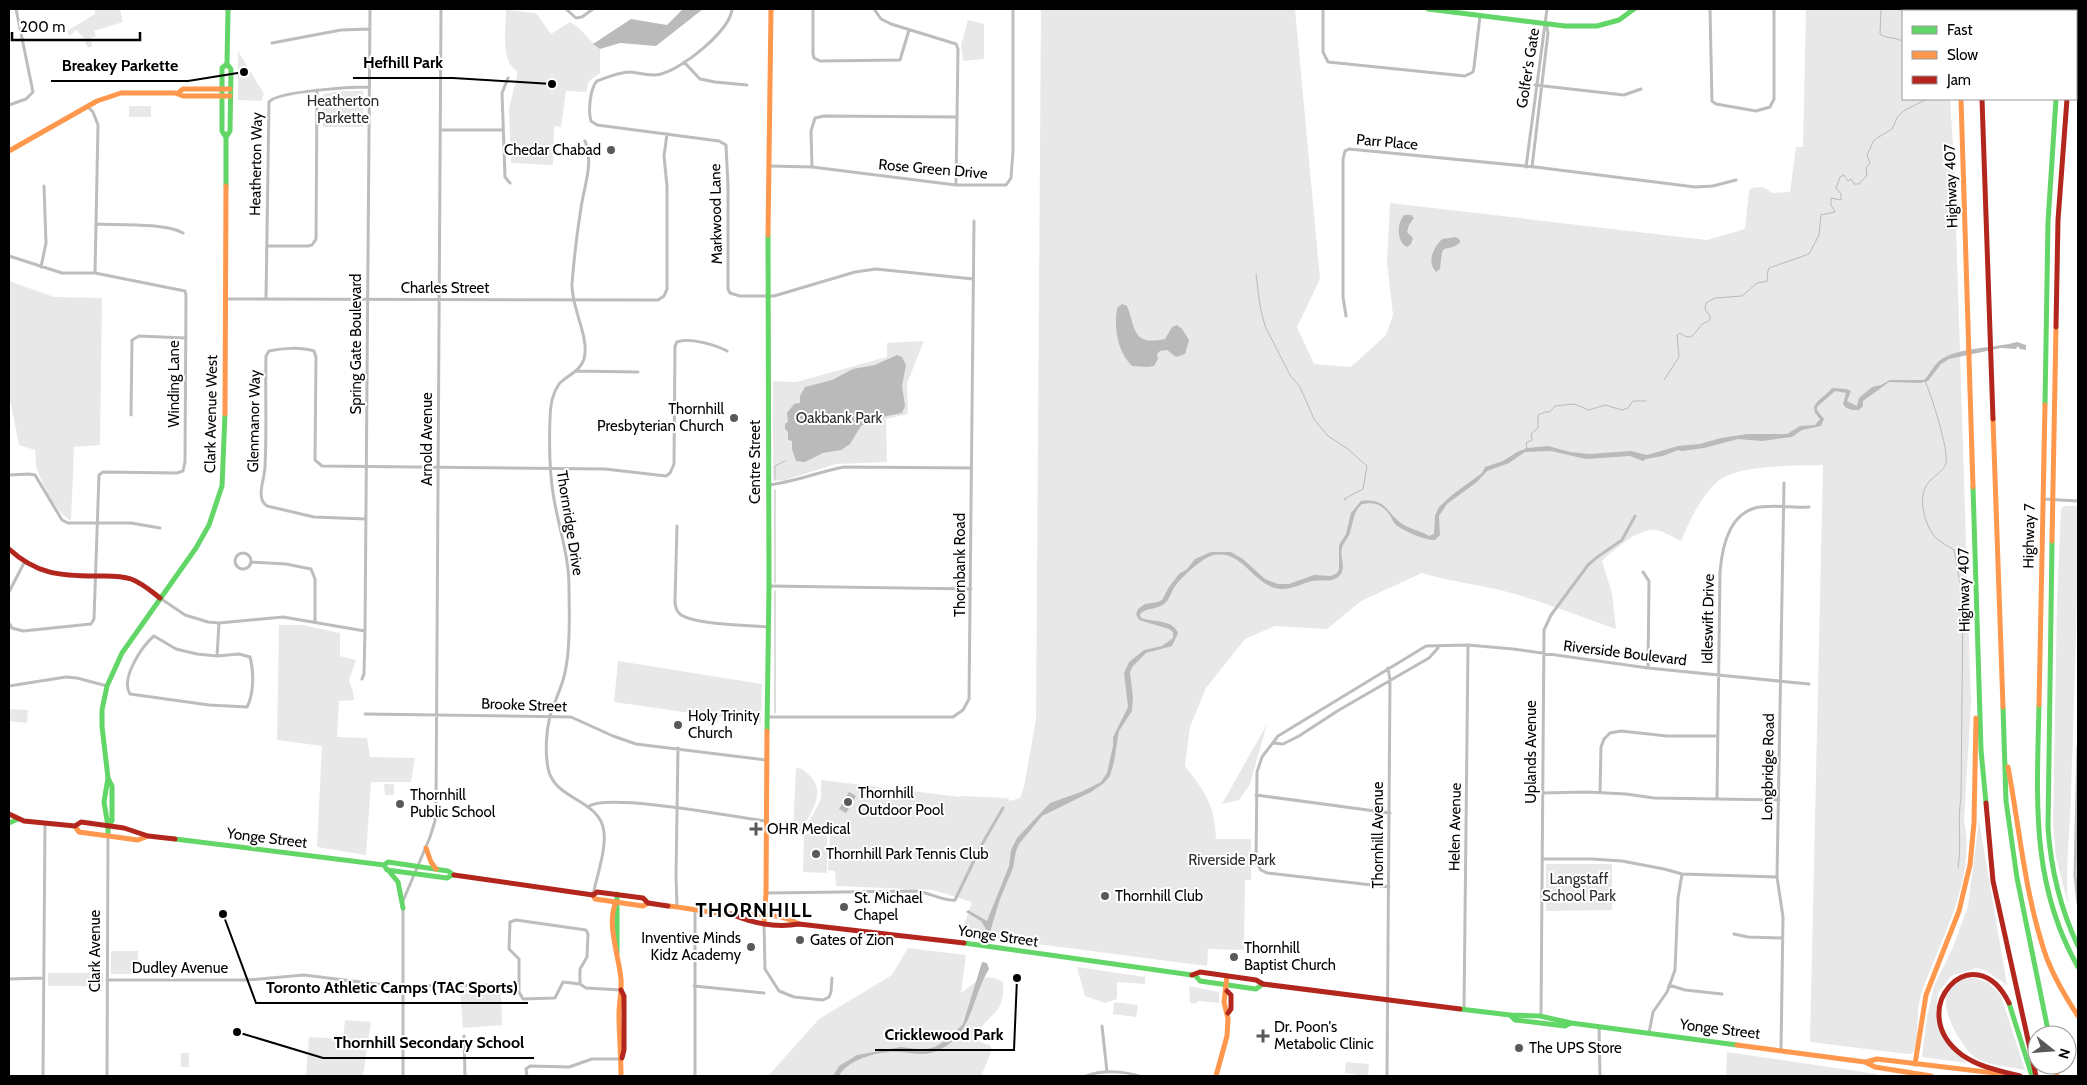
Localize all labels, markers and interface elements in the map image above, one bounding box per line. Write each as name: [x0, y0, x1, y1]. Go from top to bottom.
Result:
scale bar: [12, 10, 140, 42]
legend: [1902, 10, 2077, 100]
text: 200 m: [20, 18, 65, 36]
text: Fast: [1947, 21, 1972, 39]
street label: Golfer's Gate: [1513, 26, 1543, 109]
text: Slow: [1947, 46, 1978, 64]
callout: Hefhill Park: [353, 47, 453, 78]
callout: Breakey Parkette: [51, 50, 188, 81]
text: Hefhill Park: [363, 53, 443, 72]
text: Breakey Parkette: [62, 56, 178, 75]
text: Jam: [1946, 71, 1971, 89]
park label: Heatherton Parkette: [307, 92, 379, 127]
street label: Heatherton Way: [246, 112, 266, 216]
street label: Parr Place: [1355, 130, 1419, 154]
place label: Chedar Chabad: [504, 141, 601, 159]
street label: Highway 407: [1941, 143, 1961, 228]
marker: Chedar Chabad: [605, 144, 617, 156]
street label: Rose Green Drive: [878, 155, 989, 183]
street label: Markwood Lane: [706, 163, 726, 264]
street label: Spring Gate Boulevard: [347, 274, 365, 414]
street label: Charles Street: [401, 279, 489, 297]
street label: Winding Lane: [165, 340, 183, 428]
street label: Clark Avenue West: [201, 355, 221, 473]
street label: Glenmanor Way: [244, 369, 264, 473]
street label: Arnold Avenue: [418, 392, 436, 486]
place label: Thornhill Presbyterian Church: [597, 400, 724, 435]
park label: Oakbank Park: [796, 409, 882, 427]
marker: Thornhill Presbyterian Church: [728, 412, 740, 424]
street label: Centre Street: [746, 420, 764, 504]
street label: Thornridge Drive: [553, 469, 587, 577]
street label: Highway 7: [2019, 503, 2039, 569]
street label: Thornbank Road: [951, 513, 969, 617]
street label: Highway 407: [1954, 547, 1974, 632]
street label: Idleswift Drive: [1698, 573, 1718, 664]
street label: Riverside Boulevard: [1562, 637, 1688, 669]
street label: Brooke Street: [481, 695, 567, 715]
street label: Uplands Avenue: [1522, 700, 1540, 804]
place label: Holy Trinity Church: [688, 707, 760, 742]
street label: Longbridge Road: [1758, 713, 1778, 821]
marker: Holy Trinity Church: [672, 719, 684, 731]
street label: Thornhill Avenue: [1369, 781, 1387, 888]
street label: Helen Avenue: [1445, 782, 1465, 871]
place label: Thornhill Outdoor Pool: [858, 784, 944, 819]
place label: Thornhill Public School: [410, 786, 496, 821]
marker: Thornhill Outdoor Pool: [842, 796, 854, 808]
marker: Thornhill Public School: [394, 798, 406, 810]
place label: OHR Medical: [767, 820, 851, 838]
marker: OHR Medical: [749, 822, 763, 836]
street label: Yonge Street: [225, 824, 308, 852]
place label: Thornhill Park Tennis Club: [826, 845, 989, 863]
marker: Thornhill Park Tennis Club: [810, 848, 822, 860]
park label: Riverside Park: [1188, 851, 1276, 869]
park label: Langstaff School Park: [1542, 870, 1616, 905]
place label: Thornhill Club: [1115, 887, 1203, 905]
place label: St. Michael Chapel: [854, 889, 923, 924]
marker: Thornhill Club: [1099, 890, 1111, 902]
district label: THORNHILL: [696, 898, 812, 922]
marker: St. Michael Chapel: [838, 901, 850, 913]
street label: Clark Avenue: [86, 909, 104, 992]
street label: Yonge Street: [956, 921, 1039, 951]
place label: Inventive Minds Kidz Academy: [641, 929, 741, 964]
place label: Gates of Zion: [810, 931, 894, 949]
marker: Gates of Zion: [794, 934, 806, 946]
place label: Thornhill Baptist Church: [1244, 939, 1336, 974]
marker: Inventive Minds Kidz Academy: [745, 941, 757, 953]
marker: Thornhill Baptist Church: [1228, 951, 1240, 963]
street label: Dudley Avenue: [132, 959, 229, 977]
callout: Toronto Athletic Camps (TAC Sports): [256, 972, 528, 1003]
text: Toronto Athletic Camps (TAC Sports): [266, 978, 518, 997]
street label: Yonge Street: [1678, 1015, 1761, 1043]
place label: Dr. Poon's Metabolic Clinic: [1274, 1018, 1374, 1053]
callout: Cricklewood Park: [875, 1019, 1014, 1050]
text: Cricklewood Park: [884, 1025, 1004, 1044]
north arrow: [2027, 1025, 2077, 1075]
callout: Thornhill Secondary School: [323, 1027, 534, 1058]
marker: Dr. Poon's Metabolic Clinic: [1256, 1029, 1270, 1043]
text: Thornhill Secondary School: [334, 1033, 524, 1052]
place label: The UPS Store: [1529, 1039, 1622, 1057]
marker: The UPS Store: [1513, 1042, 1525, 1054]
text: N: [2054, 1046, 2074, 1061]

